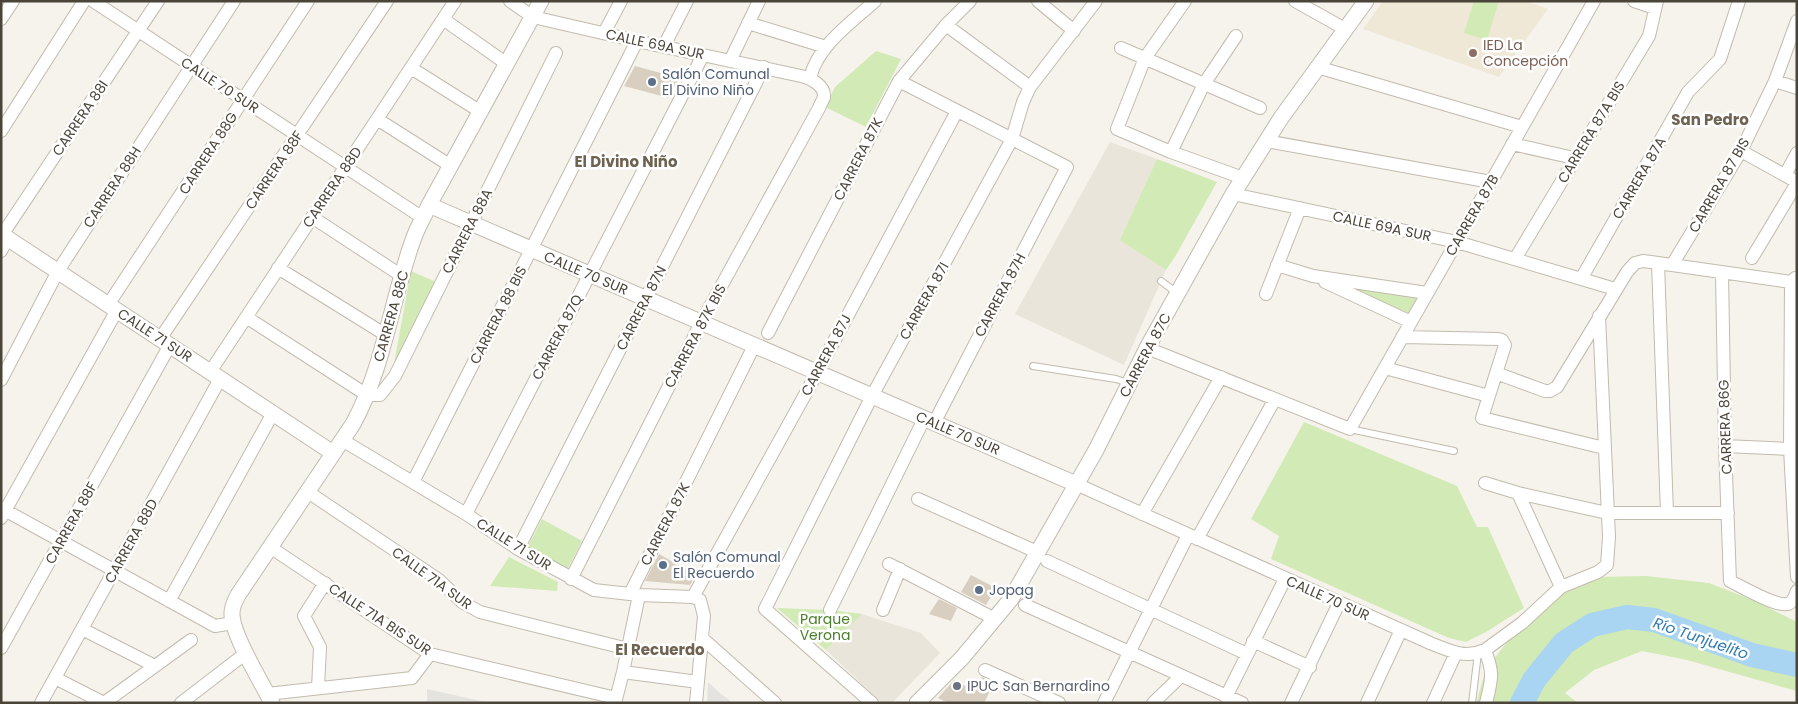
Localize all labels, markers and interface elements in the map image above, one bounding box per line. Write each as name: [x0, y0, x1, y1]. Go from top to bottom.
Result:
street label: CALLE 69A SUR: [604, 24, 706, 64]
place label: IED La Concepción: [1483, 35, 1568, 71]
marker: IED La Concepción: [1467, 47, 1479, 59]
street label: CALLE 70 SUR: [177, 52, 263, 118]
place label: Salón Comunal El Divino Niño: [662, 64, 770, 100]
street label: CARRERA 88I: [47, 76, 113, 160]
marker: Salón Comunal El Divino Niño: [646, 76, 658, 88]
street label: CARRERA 87A BIS: [1553, 77, 1629, 187]
street label: CARRERA 88G: [174, 108, 242, 198]
district label: San Pedro: [1671, 109, 1749, 130]
street label: CARRERA 87K: [828, 113, 888, 204]
street label: CARRERA 88F: [240, 127, 308, 213]
street label: CARRERA 87A: [1607, 133, 1671, 223]
street label: CARRERA 87 BIS: [1684, 134, 1754, 236]
street label: CARRERA 88H: [78, 142, 146, 232]
street label: CARRERA 88D: [298, 142, 367, 231]
district label: El Divino Niño: [574, 151, 678, 172]
street label: CARRERA 87B: [1441, 171, 1503, 259]
street label: CARRERA 88A: [437, 185, 497, 277]
street label: CALLE 69A SUR: [1331, 206, 1433, 246]
street label: CALLE 70 SUR: [541, 246, 631, 300]
street label: CARRERA 87H: [970, 250, 1030, 340]
street label: CARRERA 87I: [894, 259, 954, 343]
street label: CARRERA 88 BIS: [465, 262, 531, 368]
street label: CARRERA 87N: [611, 262, 671, 354]
street label: CARRERA 88C: [368, 268, 414, 364]
street label: CARRERA 87K BIS: [659, 281, 731, 391]
street label: CARRERA 87Q: [527, 291, 587, 383]
street label: CALLE 71 SUR: [114, 303, 196, 367]
street label: CARRERA 87C: [1114, 309, 1176, 401]
street label: CARRERA 87J: [796, 311, 856, 399]
street label: CARRERA 86G: [1713, 379, 1737, 475]
street label: CALLE 70 SUR: [913, 406, 1003, 460]
street label: CARRERA 88F: [40, 478, 102, 568]
street label: CARRERA 87K: [635, 478, 695, 569]
street label: CARRERA 88D: [100, 495, 163, 587]
street label: CALLE 71 SUR: [473, 513, 555, 575]
street label: CALLE 71A SUR: [388, 542, 476, 614]
place label: Salón Comunal El Recuerdo: [673, 547, 781, 583]
marker: Salón Comunal El Recuerdo: [657, 559, 669, 571]
street label: CALLE 70 SUR: [1283, 571, 1373, 625]
street label: CALLE 71A BIS SUR: [325, 578, 435, 660]
place label: Jopag: [989, 580, 1034, 600]
marker: Jopag: [973, 584, 985, 596]
park label: Parque Verona: [800, 609, 850, 645]
water label: Río Tunjuelito: [1651, 612, 1751, 664]
district label: El Recuerdo: [615, 639, 705, 660]
place label: IPUC San Bernardino: [967, 676, 1110, 696]
marker: IPUC San Bernardino: [951, 680, 963, 692]

